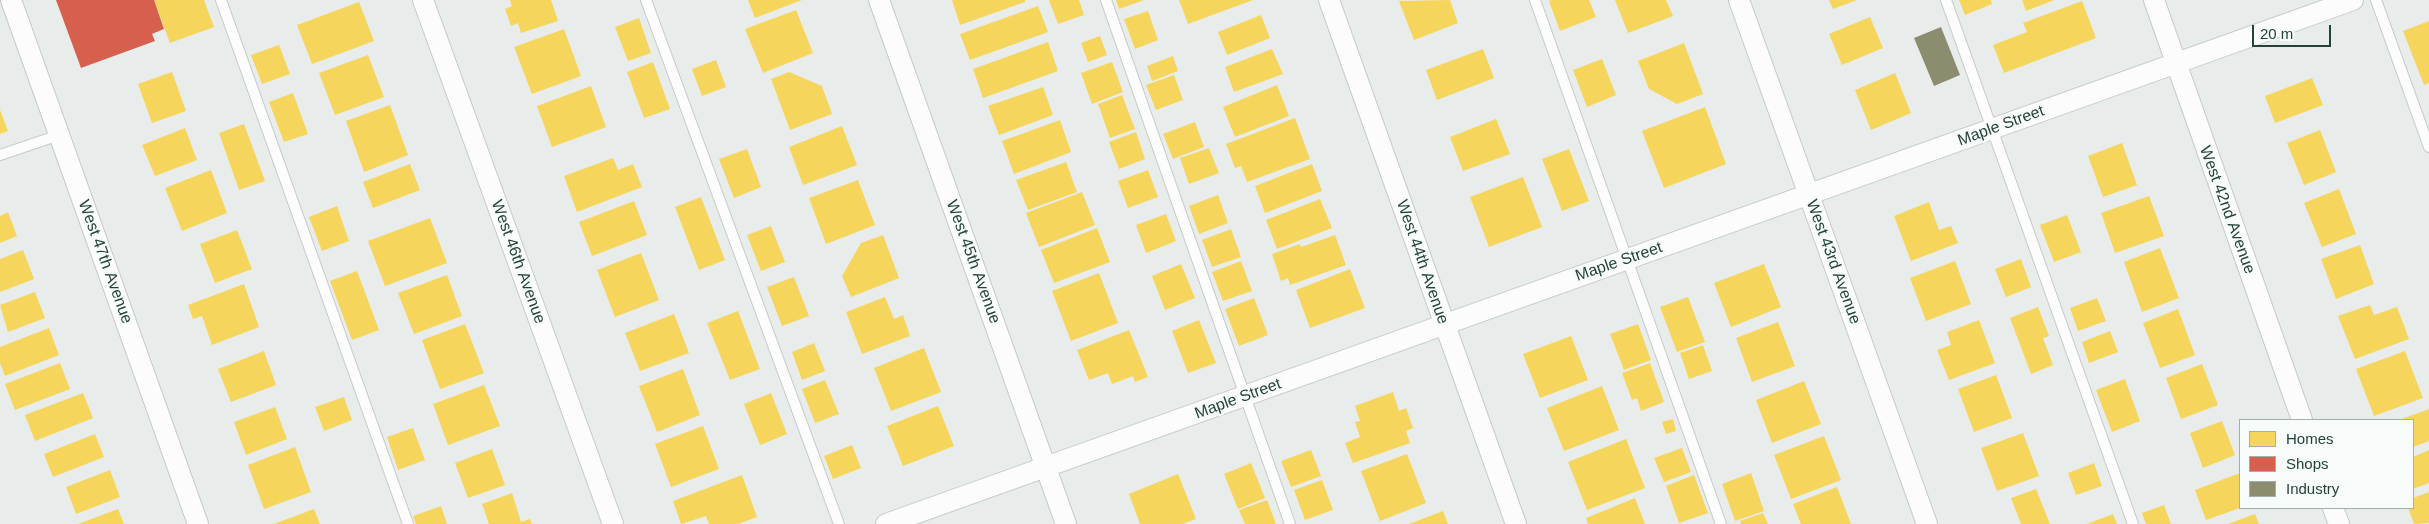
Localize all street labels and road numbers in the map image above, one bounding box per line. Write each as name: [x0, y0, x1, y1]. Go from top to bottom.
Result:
street label: Maple Street: [1955, 101, 2047, 151]
street label: West 42nd Avenue: [2195, 143, 2259, 277]
street label: West 44th Avenue: [1392, 197, 1452, 327]
street label: West 43rd Avenue: [1802, 197, 1864, 327]
street label: West 47th Avenue: [74, 198, 136, 326]
street label: West 46th Avenue: [487, 198, 549, 326]
street label: West 45th Avenue: [942, 198, 1004, 326]
street label: Maple Street: [1573, 238, 1665, 286]
street label: Maple Street: [1192, 374, 1284, 424]

